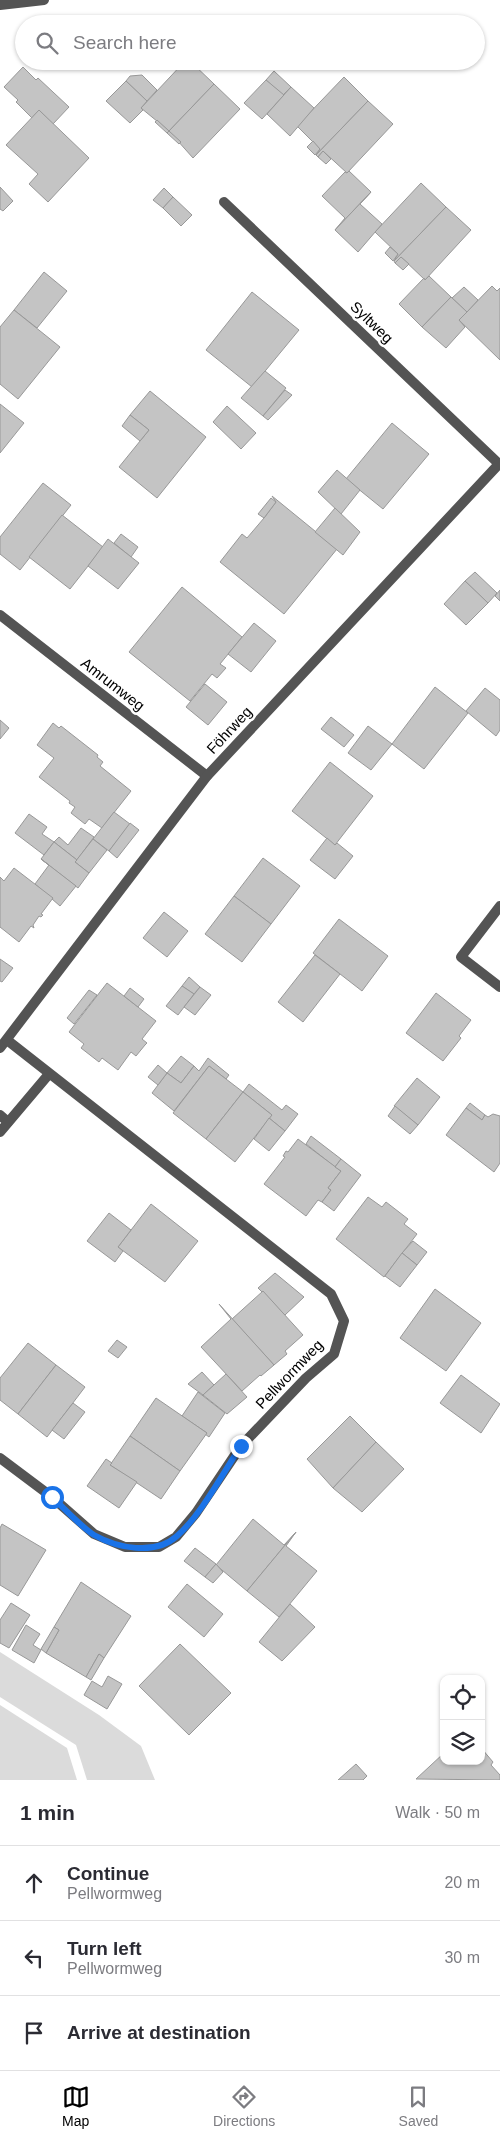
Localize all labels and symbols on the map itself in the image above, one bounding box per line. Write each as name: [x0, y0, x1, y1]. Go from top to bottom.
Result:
street label: Syltweg: [347, 298, 397, 346]
street label: Amrumweg: [78, 654, 148, 714]
street label: Föhrweg: [203, 703, 255, 757]
street label: Pellwormweg: [252, 1336, 326, 1412]
route end: [230, 1435, 253, 1458]
route start: [41, 1486, 64, 1509]

